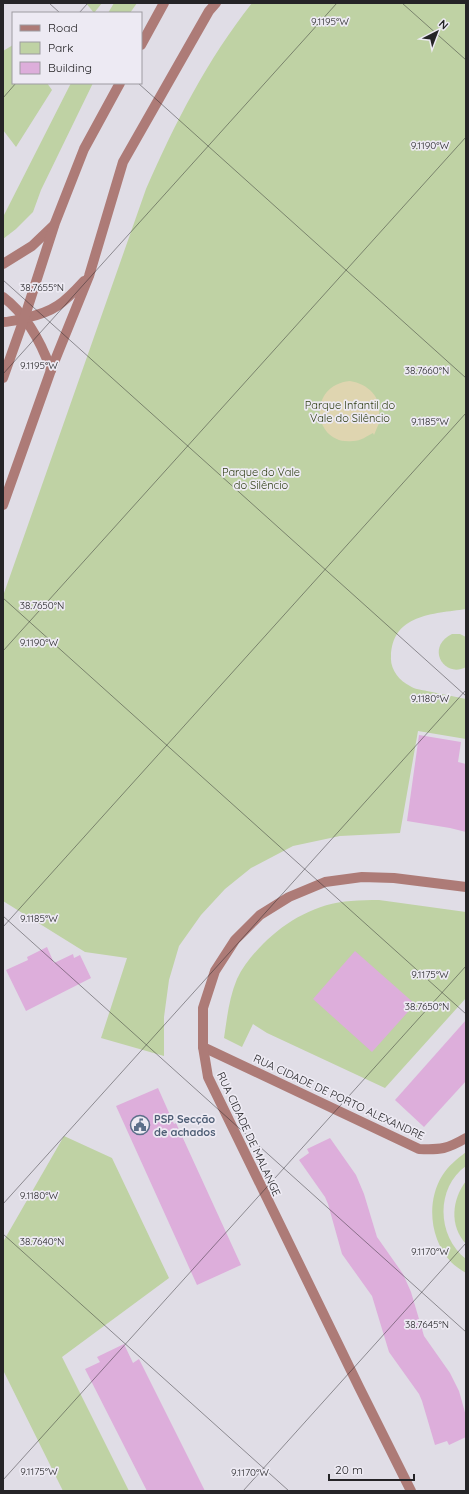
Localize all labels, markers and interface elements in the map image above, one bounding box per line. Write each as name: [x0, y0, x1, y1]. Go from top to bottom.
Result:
legend: [12, 12, 142, 84]
north arrow: [417, 12, 457, 52]
text: 9.1195°W: [311, 15, 349, 28]
text: N: [436, 17, 451, 32]
text: Road: [48, 20, 78, 35]
text: Park: [48, 40, 73, 55]
text: Building: [48, 60, 92, 75]
text: 9.1190°W: [411, 139, 450, 152]
text: 38.7655°N: [20, 281, 64, 294]
text: 9.1195°W: [20, 359, 58, 372]
text: 38.7660°N: [405, 364, 449, 377]
park label: Parque Infantil do Vale do Silêncio: [305, 398, 396, 425]
text: 9.1185°W: [411, 415, 449, 428]
park label: Parque do Vale do Silêncio: [222, 465, 300, 492]
text: 38.7650°N: [20, 599, 64, 612]
text: 9.1190°W: [20, 636, 59, 649]
text: 9.1180°W: [411, 692, 449, 705]
text: 9.1185°W: [20, 912, 58, 925]
text: 9.1175°W: [411, 968, 449, 981]
text: 38.7650°N: [405, 1000, 449, 1013]
street label: RUA CIDADE DE PORTO ALEXANDRE: [251, 1051, 427, 1143]
street label: RUA CIDADE DE MALANGE: [214, 1070, 284, 1198]
place label: PSP Secção de achados: [154, 1112, 216, 1139]
public building icon: PSP Secção de achados: [129, 1114, 151, 1136]
text: 9.1180°W: [20, 1189, 58, 1202]
text: 38.7640°N: [20, 1235, 64, 1248]
text: 9.1170°W: [411, 1245, 449, 1258]
text: 38.7645°N: [405, 1318, 449, 1331]
scale bar: [329, 1456, 414, 1482]
text: 20 m: [335, 1462, 363, 1477]
text: 9.1175°W: [20, 1465, 58, 1478]
text: 9.1170°W: [231, 1466, 269, 1479]

